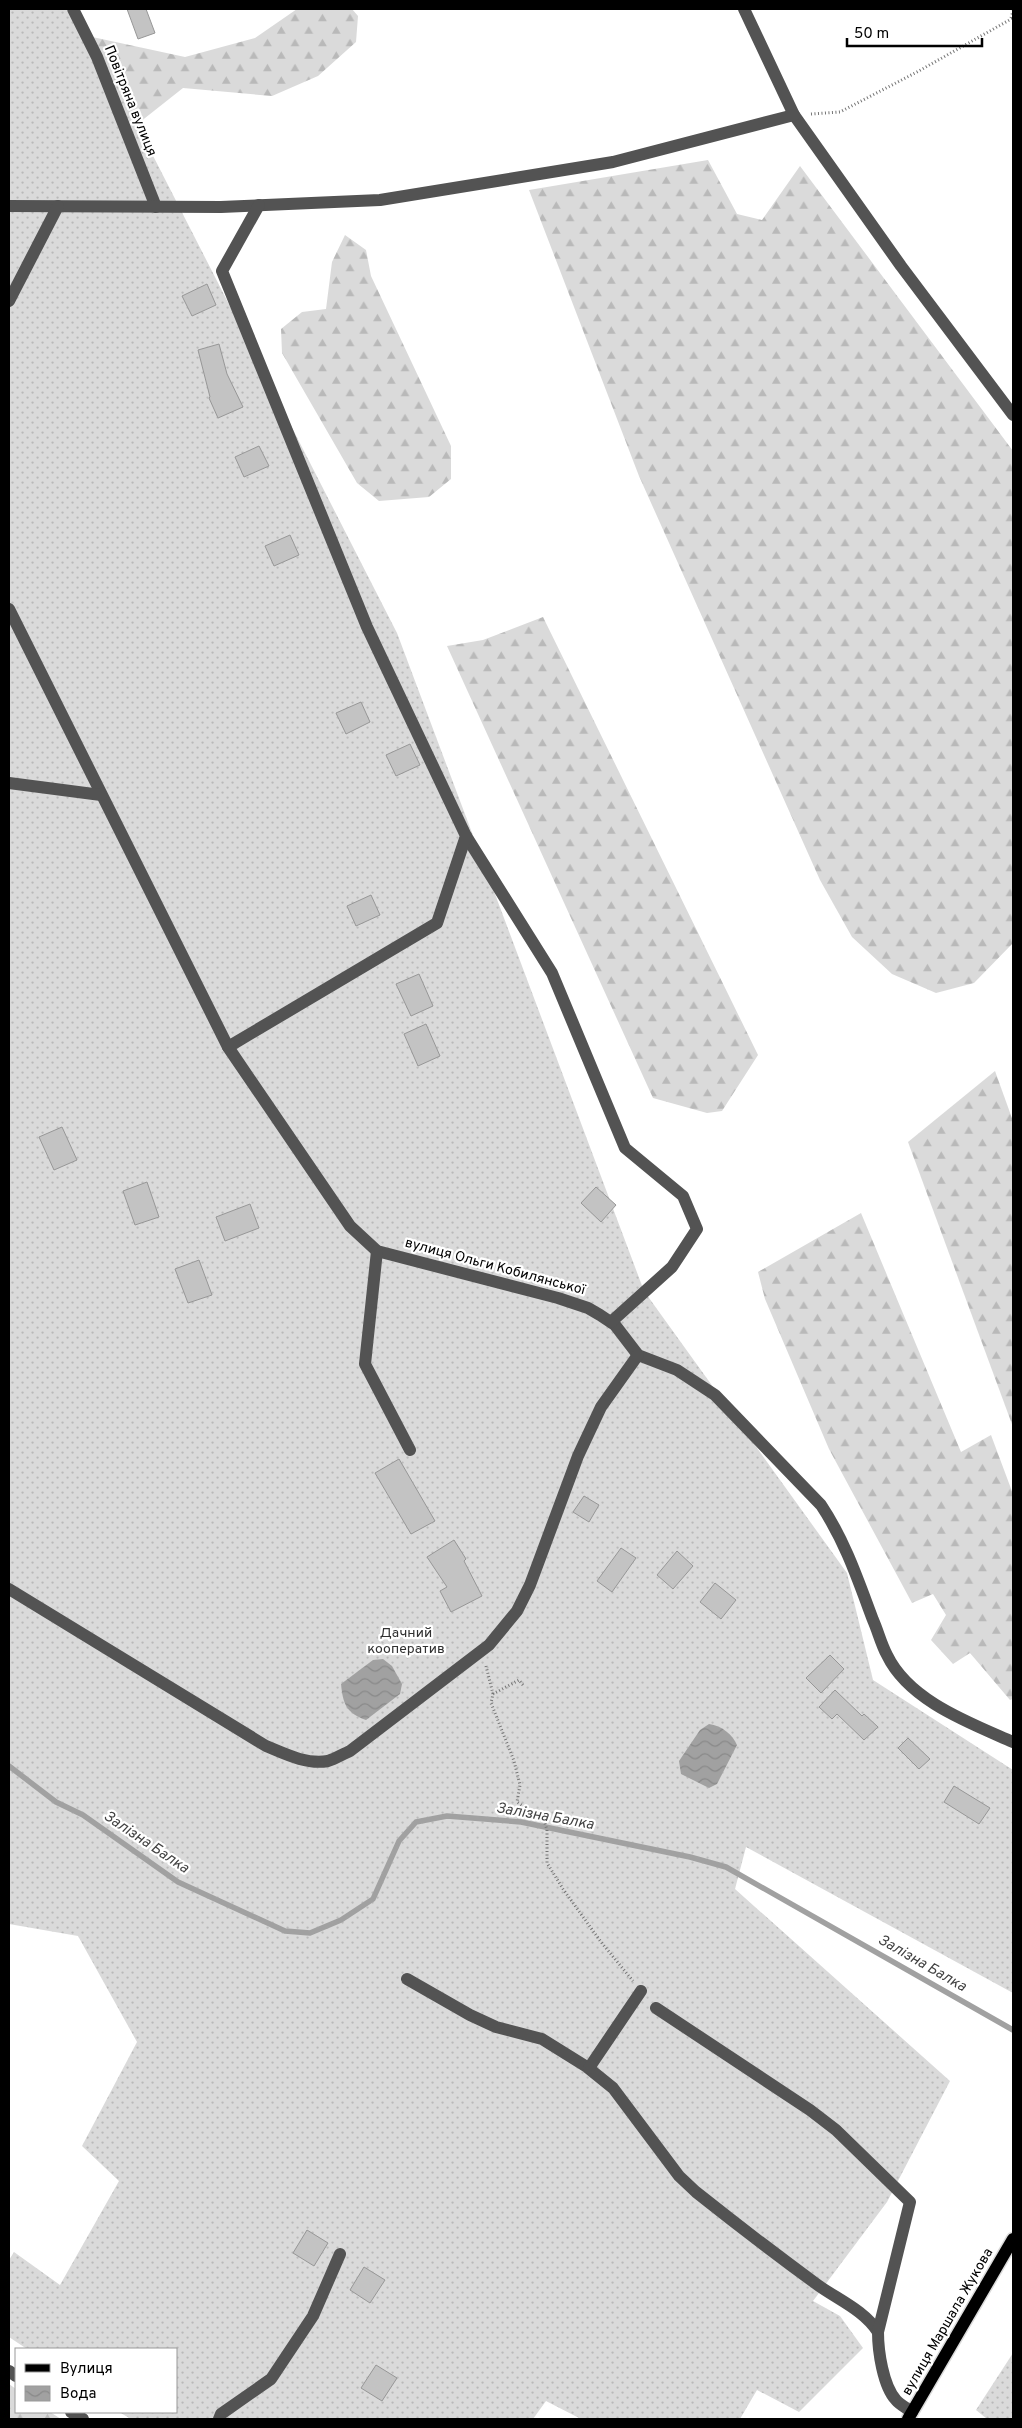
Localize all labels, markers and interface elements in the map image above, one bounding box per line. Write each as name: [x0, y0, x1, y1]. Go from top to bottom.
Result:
scale bar: [847, 15, 982, 47]
text: 50 m: [854, 25, 889, 44]
street label: Повітряна вулиця: [100, 43, 160, 159]
street label: вулиця Ольги Кобилянської: [403, 1235, 588, 1299]
park label: Дачний кооператив: [367, 1625, 445, 1658]
water label: Залізна Балка: [495, 1799, 595, 1835]
water label: Залізна Балка: [100, 1808, 192, 1879]
water label: Залізна Балка: [875, 1931, 970, 1997]
street label: вулиця Маршала Жукова: [899, 2245, 997, 2399]
legend: [15, 2348, 178, 2413]
text: Вулиця: [60, 2360, 113, 2379]
text: Вода: [60, 2385, 96, 2404]

